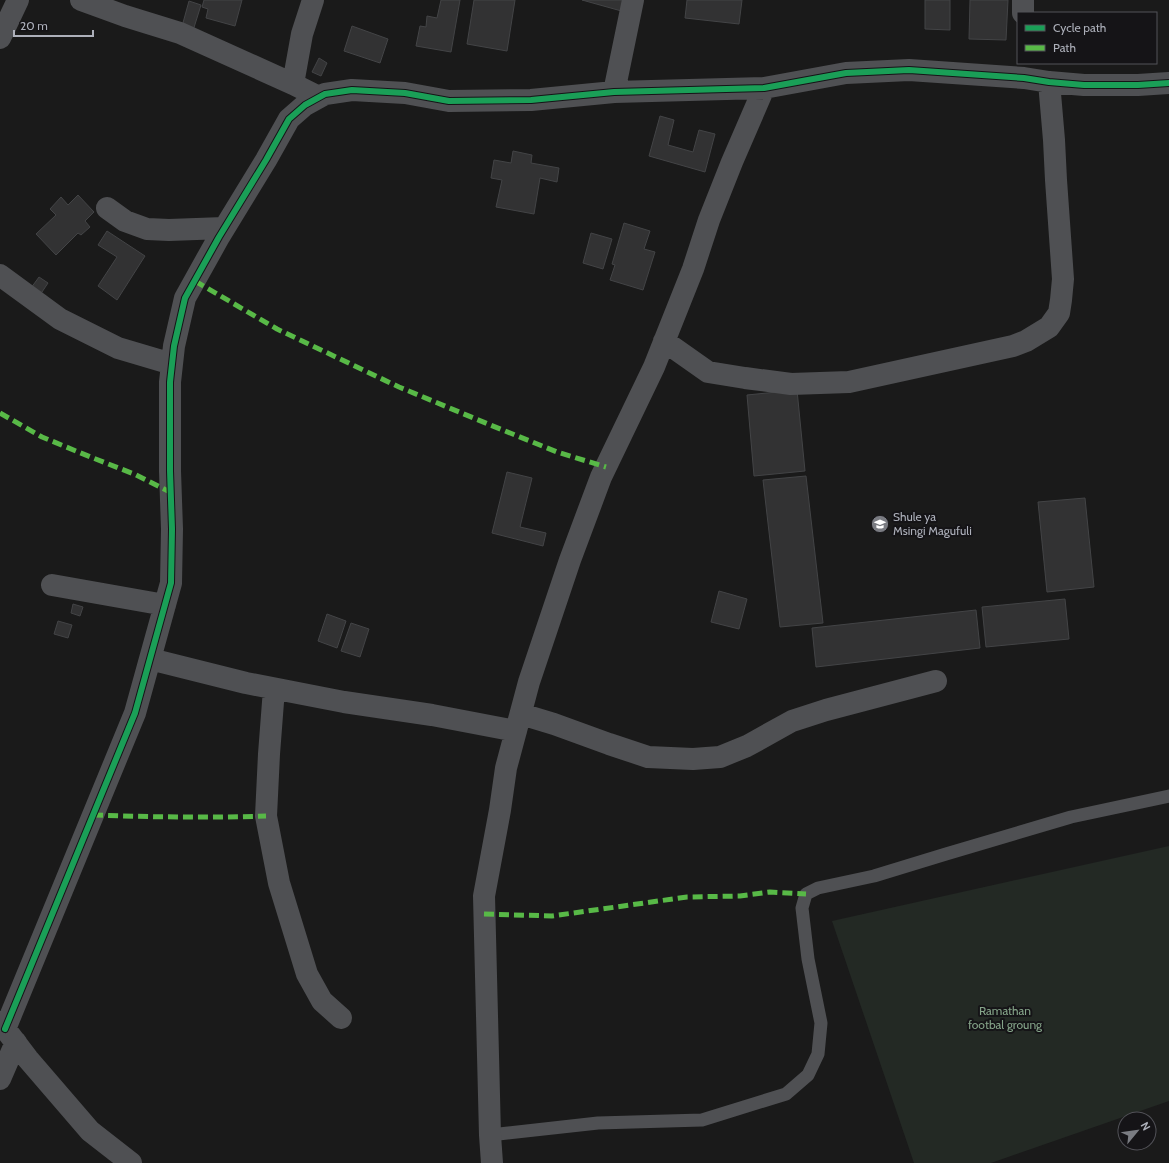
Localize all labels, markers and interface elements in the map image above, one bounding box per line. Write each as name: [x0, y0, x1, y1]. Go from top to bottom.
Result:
scale bar: [14, 12, 93, 38]
legend: [1017, 12, 1157, 64]
text: 20 m: [20, 18, 48, 33]
text: Cycle path: [1053, 20, 1106, 35]
text: Path: [1053, 40, 1076, 55]
place label: Shule ya Msingi Magufuli: [893, 509, 972, 538]
school or university icon: Shule ya Msingi Magufuli: [870, 514, 890, 534]
park label: Ramathan footbal groung: [968, 1003, 1043, 1032]
north arrow: [1117, 1111, 1157, 1151]
text: N: [1138, 1119, 1154, 1133]

